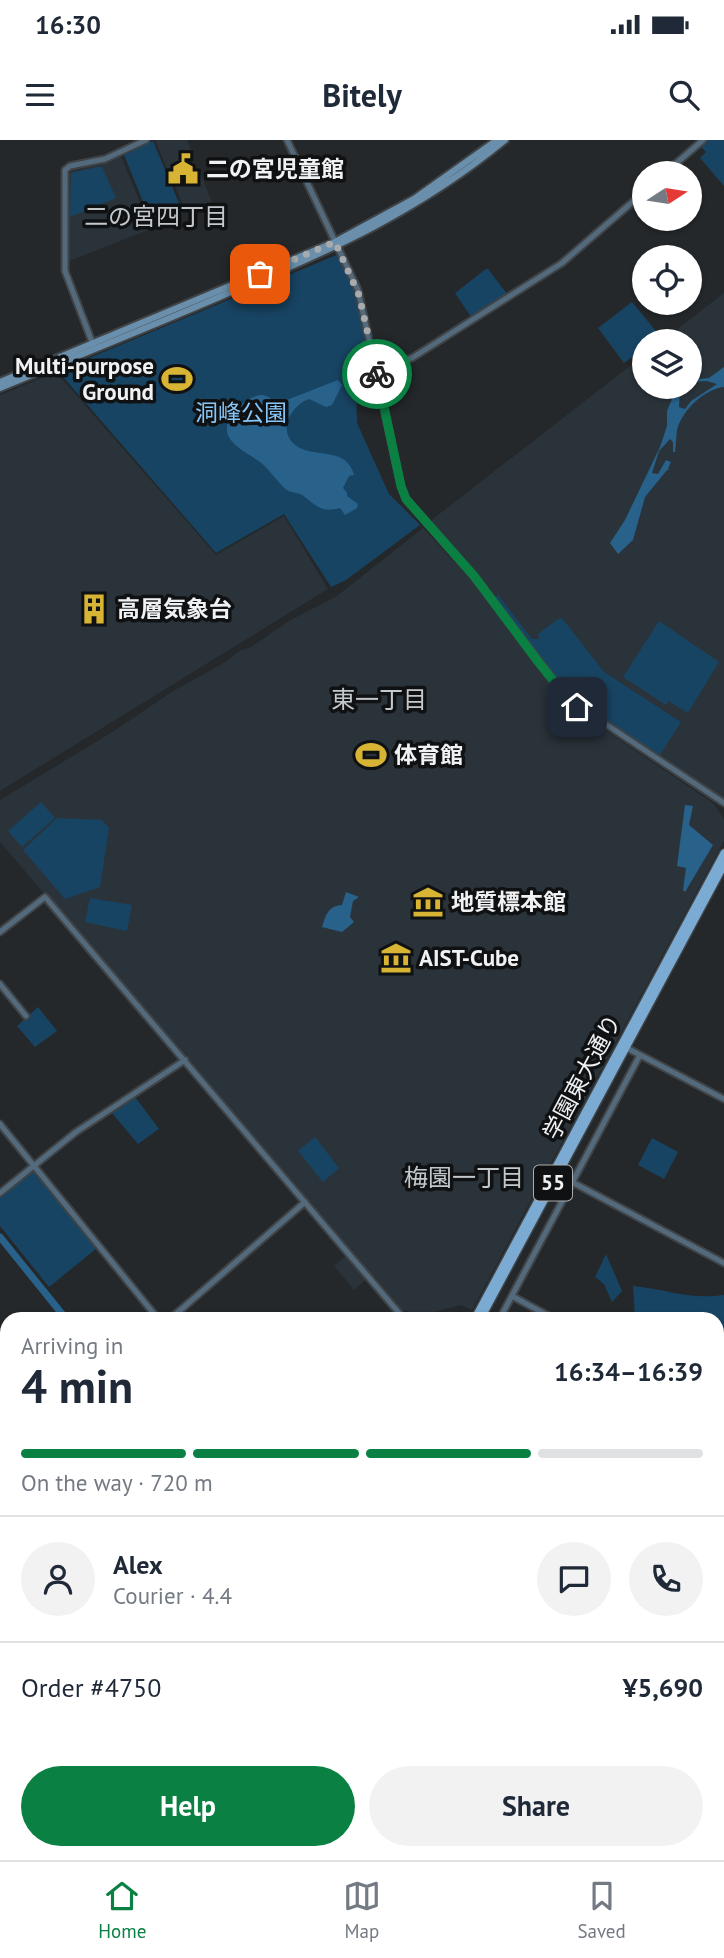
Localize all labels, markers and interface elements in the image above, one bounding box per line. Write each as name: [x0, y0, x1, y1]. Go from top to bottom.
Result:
text: 16:30: [35, 8, 101, 41]
text: Bitely: [322, 74, 402, 116]
icon: menu: [21, 76, 59, 114]
icon: search: [665, 76, 703, 114]
public building icon: 二の宮児童館: [166, 152, 200, 186]
place label: 二の宮児童館: [206, 154, 344, 183]
north arrow: [632, 161, 702, 231]
map controls: [632, 161, 702, 399]
district label: 二の宮四丁目: [84, 201, 228, 232]
pin: [230, 244, 290, 304]
button: locate: [632, 245, 702, 315]
icon: bag: [241, 255, 279, 293]
button: layers: [632, 329, 702, 399]
courier: [342, 339, 412, 409]
place label: Multi-purpose Ground: [15, 351, 154, 406]
icon: bike: [358, 355, 396, 393]
sports icon: Multi-purpose Ground: [160, 362, 194, 396]
park label: 洞峰公園: [195, 398, 287, 427]
building icon: 高層気象台: [77, 592, 111, 626]
place label: 高層気象台: [117, 594, 232, 623]
pin: [547, 677, 607, 737]
district label: 東一丁目: [331, 684, 427, 715]
icon: home: [558, 688, 596, 726]
sports icon: 体育館: [354, 738, 388, 772]
place label: 体育館: [394, 740, 463, 769]
museum icon: 地質標本館: [411, 885, 445, 919]
place label: 地質標本館: [451, 887, 566, 916]
museum icon: AIST-Cube: [379, 941, 413, 975]
place label: AIST-Cube: [419, 943, 519, 972]
street label: 学園東大通り: [536, 1009, 627, 1144]
district label: 梅園一丁目: [404, 1162, 524, 1193]
road number: 55: [534, 1166, 572, 1200]
text: Arriving in: [21, 1331, 123, 1360]
text: 16:34–16:39: [554, 1355, 703, 1388]
text: 4 min: [21, 1356, 133, 1416]
text: On the way · 720 m: [21, 1468, 213, 1497]
button: person: [21, 1542, 95, 1616]
button: chat: [537, 1542, 611, 1616]
button: phone: [629, 1542, 703, 1616]
text: Alex: [113, 1548, 163, 1581]
text: Courier · 4.4: [113, 1581, 232, 1610]
text: Order #4750: [21, 1671, 161, 1704]
text: ¥5,690: [623, 1671, 703, 1704]
button: Help: [21, 1766, 355, 1846]
button: Share: [369, 1766, 703, 1846]
tab: Home: [98, 1877, 146, 1943]
tab: Map: [343, 1877, 381, 1943]
tab: Saved: [577, 1877, 626, 1943]

